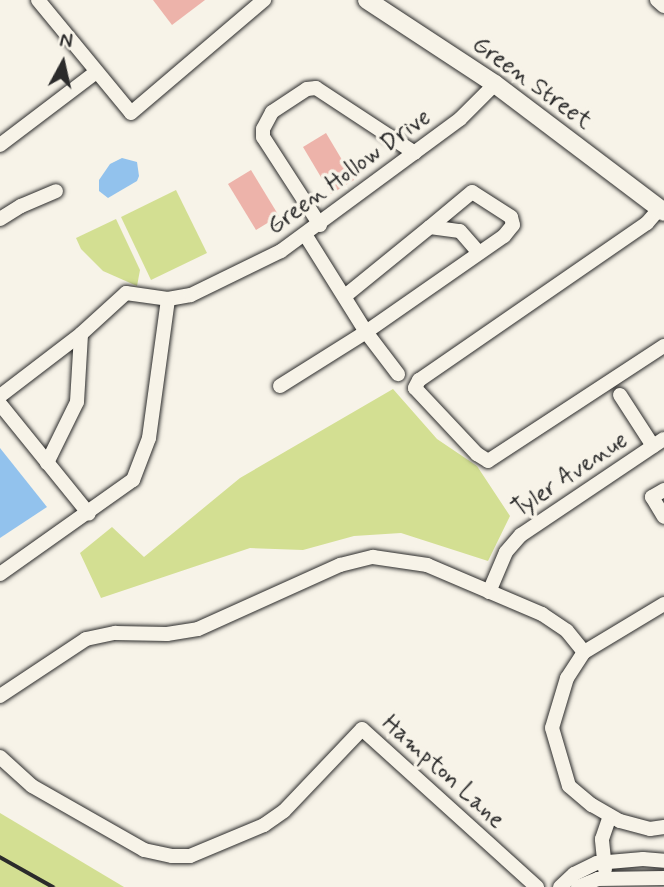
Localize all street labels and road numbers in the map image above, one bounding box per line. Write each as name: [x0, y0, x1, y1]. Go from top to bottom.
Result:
street label: Green Street: [467, 30, 597, 136]
street label: Green Hollow Drive: [262, 103, 436, 241]
street label: Tyler Avenue: [508, 427, 632, 523]
street label: Hampton Lane: [376, 710, 510, 834]

